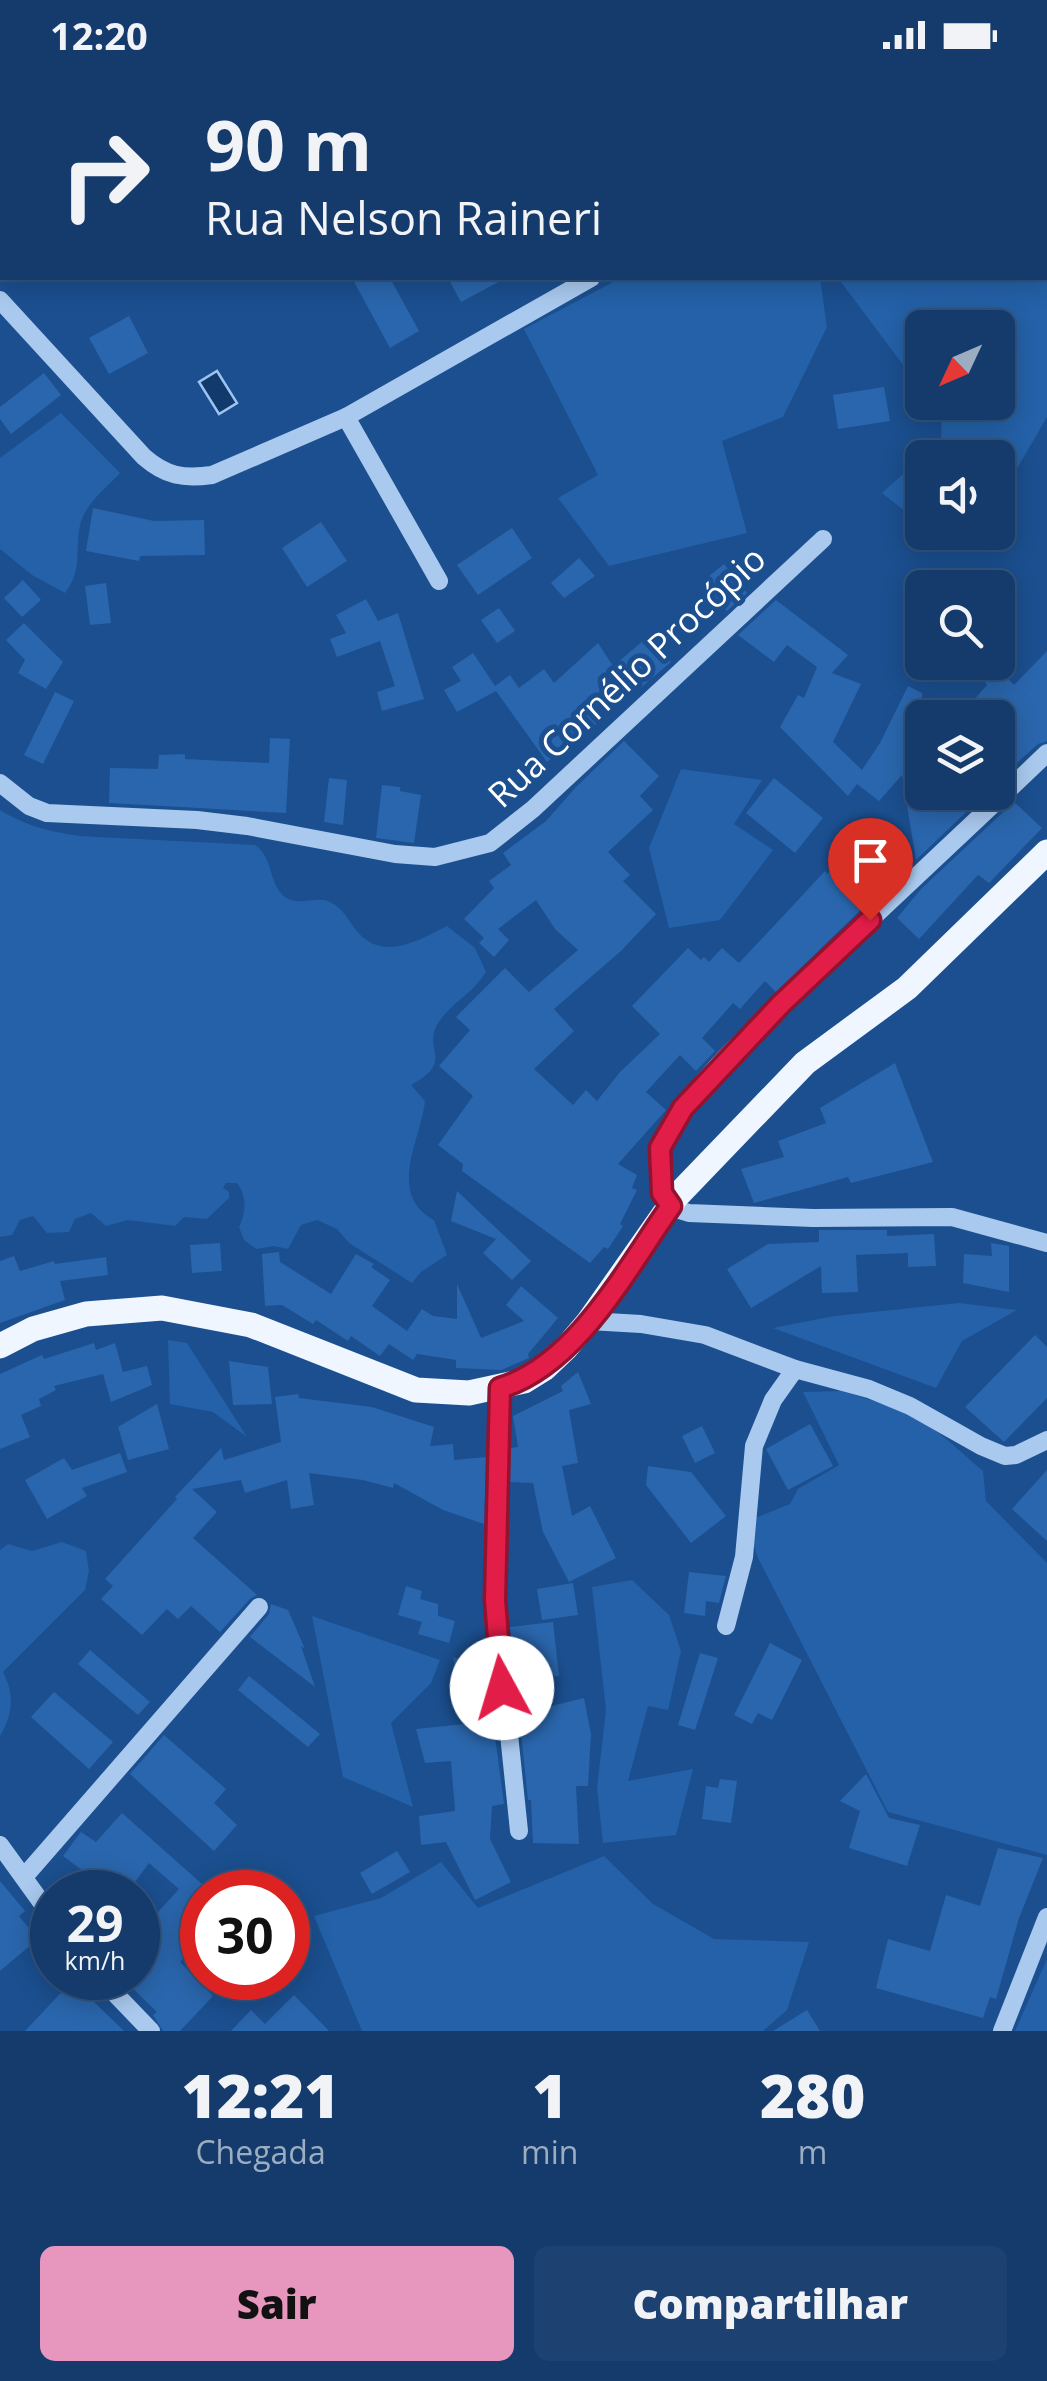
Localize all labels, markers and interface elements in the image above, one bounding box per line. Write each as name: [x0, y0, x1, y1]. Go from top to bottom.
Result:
text: 12:20: [50, 9, 148, 61]
text: 90 m: [205, 96, 372, 192]
icon: right: [40, 110, 170, 240]
text: Rua Nelson Raineri: [205, 187, 602, 248]
north arrow: [905, 310, 1015, 420]
map controls: [905, 310, 1015, 810]
button: sound: [905, 440, 1015, 550]
street label: Rua Cornélio Procópio: [477, 535, 775, 817]
button: search: [905, 570, 1015, 680]
button: layers: [905, 700, 1015, 810]
pin: [828, 818, 913, 921]
icon: arrive: [843, 833, 898, 888]
position arrow: [450, 1636, 554, 1740]
speed limit sign: 30: [180, 1870, 310, 2000]
text: 29: [66, 1889, 124, 1957]
text: km/h: [65, 1943, 125, 1977]
text: 12:21: [182, 2054, 340, 2136]
text: 1: [532, 2054, 567, 2136]
text: 280: [760, 2054, 865, 2136]
text: Chegada: [195, 2130, 326, 2173]
text: min: [521, 2130, 578, 2173]
text: m: [798, 2130, 827, 2173]
button: Sair: [40, 2246, 514, 2361]
button: Compartilhar: [534, 2246, 1007, 2361]

